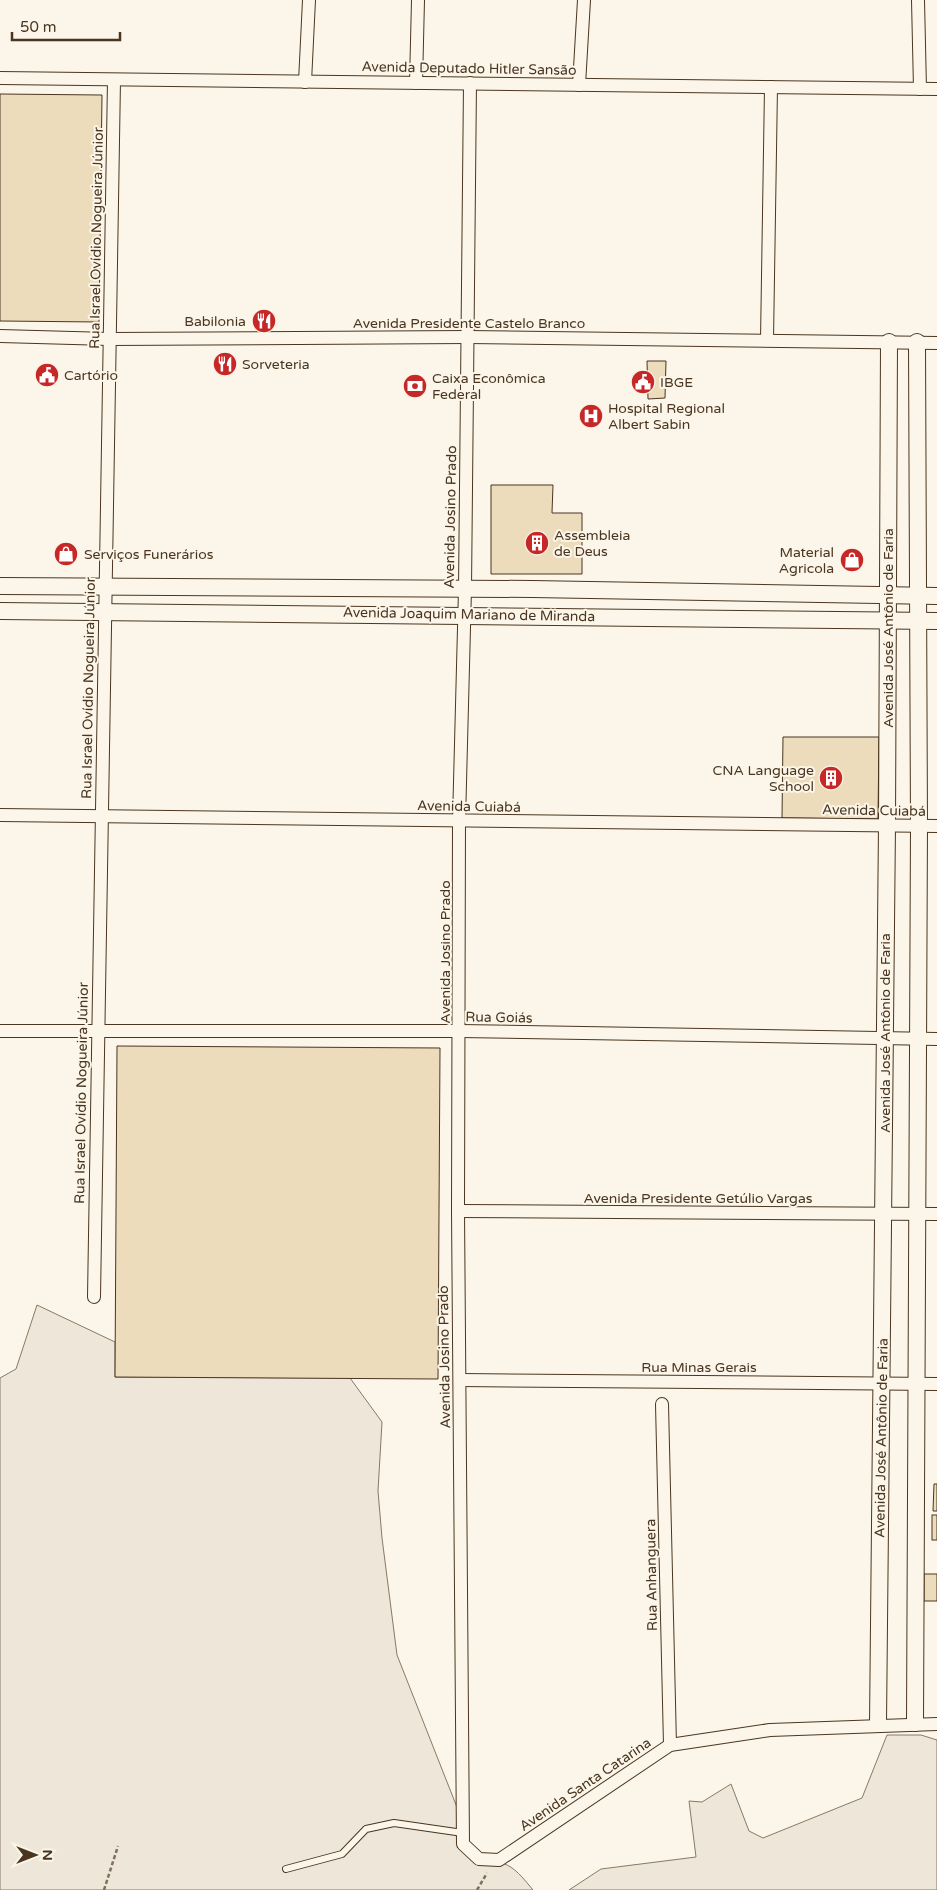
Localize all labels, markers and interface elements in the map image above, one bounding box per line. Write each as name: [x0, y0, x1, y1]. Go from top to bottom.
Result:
scale bar: [12, 10, 120, 42]
text: 50 m: [20, 18, 57, 36]
street label: Avenida Deputado Hitler Sansão: [361, 58, 577, 79]
street label: Rua Israel Ovídio Nogueira Júnior: [86, 126, 107, 349]
restaurant icon: Babilonia: [251, 308, 277, 334]
place label: Babilonia: [184, 313, 246, 330]
street label: Avenida Presidente Castelo Branco: [353, 315, 585, 332]
restaurant icon: Sorveteria: [212, 351, 238, 377]
place label: Sorveteria: [242, 356, 310, 373]
public building icon: Cartório: [34, 362, 60, 388]
place label: Cartório: [64, 367, 118, 384]
public building icon: IBGE: [630, 369, 656, 395]
place label: Caixa Econômica Federal: [432, 370, 546, 403]
bank icon: Caixa Econômica Federal: [402, 373, 428, 399]
place label: IBGE: [660, 374, 693, 391]
place label: Hospital Regional Albert Sabin: [608, 400, 725, 433]
hospital icon: Hospital Regional Albert Sabin: [578, 403, 604, 429]
street label: Avenida Josino Prado: [441, 445, 460, 589]
place label: Assembleia de Deus: [554, 527, 630, 560]
street label: Avenida José Antônio de Faria: [880, 528, 897, 728]
building icon: Assembleia de Deus: [524, 530, 550, 556]
shop icon: Serviços Funerários: [53, 541, 79, 567]
place label: Material Agricola: [779, 544, 834, 577]
place label: Serviços Funerários: [84, 546, 214, 563]
shop icon: Material Agricola: [839, 547, 865, 573]
street label: Rua Israel Ovídio Nogueira Júnior: [78, 576, 99, 799]
street label: Avenida Joaquim Mariano de Miranda: [343, 604, 595, 625]
place label: CNA Language School: [713, 762, 814, 795]
building icon: CNA Language School: [818, 765, 844, 791]
street label: Avenida Cuiabá: [417, 797, 521, 816]
street label: Avenida Cuiabá: [822, 801, 926, 820]
street label: Avenida Josino Prado: [437, 880, 454, 1024]
street label: Avenida José Antônio de Faria: [877, 933, 894, 1133]
street label: Rua Israel Ovídio Nogueira Júnior: [71, 981, 92, 1204]
street label: Rua Goiás: [465, 1008, 533, 1027]
street label: Avenida Presidente Getúlio Vargas: [584, 1190, 813, 1207]
street label: Avenida Josino Prado: [435, 1285, 454, 1429]
street label: Avenida José Antônio de Faria: [871, 1338, 892, 1538]
street label: Rua Minas Gerais: [641, 1359, 757, 1376]
street label: Rua Anhanguera: [642, 1519, 661, 1631]
street label: Avenida Santa Catarina: [516, 1734, 654, 1835]
north arrow: [10, 1830, 60, 1880]
text: N: [39, 1849, 56, 1861]

